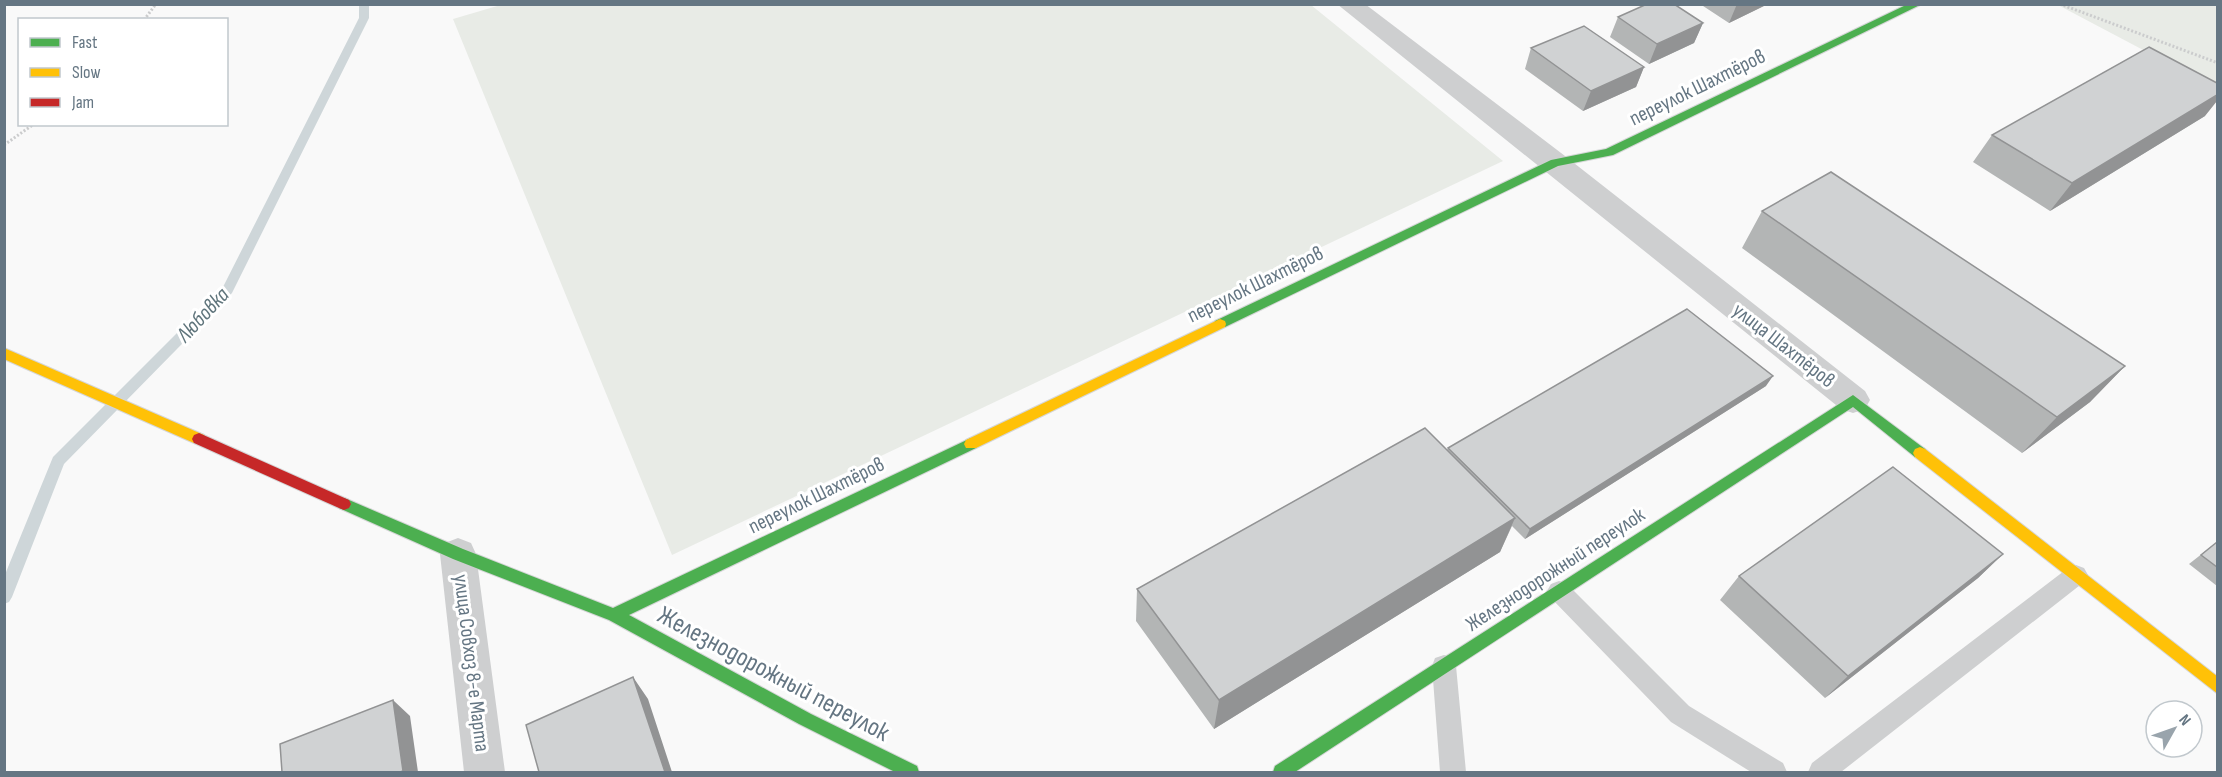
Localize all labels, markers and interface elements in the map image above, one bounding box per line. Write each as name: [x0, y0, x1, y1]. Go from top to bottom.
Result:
legend: [18, 18, 228, 126]
text: Fast: [72, 32, 98, 53]
street label: переулок Шахтёров: [1625, 44, 1769, 131]
text: Slow: [72, 62, 101, 83]
text: Jam: [71, 92, 94, 113]
street label: переулок Шахтёров: [1183, 241, 1327, 328]
water label: Любовка: [170, 282, 235, 349]
street label: улица Шахтёров: [1728, 298, 1840, 393]
street label: переулок Шахтёров: [744, 452, 888, 539]
street label: Железнодорожный переулок: [1461, 502, 1650, 637]
street label: улица Совхоз 8-е Марта: [448, 573, 495, 753]
street label: Железнодорожный переулок: [652, 600, 895, 749]
north arrow: [2144, 699, 2204, 759]
text: N: [2174, 711, 2194, 730]

